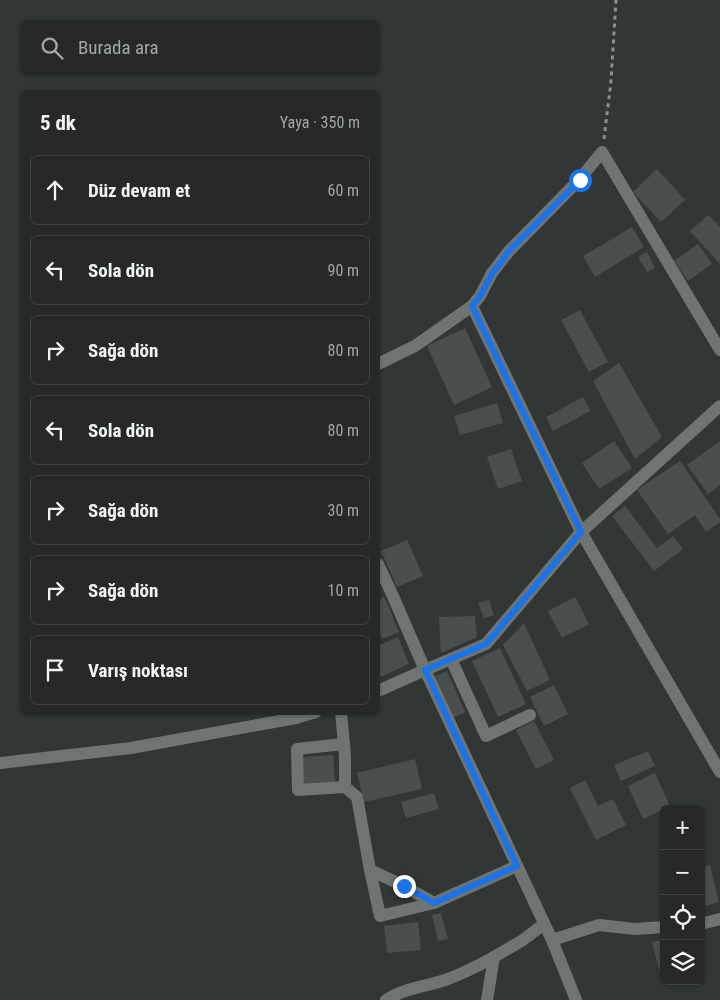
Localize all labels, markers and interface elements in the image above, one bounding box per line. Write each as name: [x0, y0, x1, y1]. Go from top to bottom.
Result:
search box: [20, 20, 380, 75]
icon: search: [38, 34, 66, 62]
text: Burada ara: [78, 36, 159, 59]
text: 5 dk: [40, 111, 76, 135]
text: Yaya · 350 m: [280, 113, 360, 132]
route start: [569, 169, 592, 192]
icon: ahead: [41, 176, 69, 204]
text: Düz devam et: [88, 179, 190, 202]
text: 60 m: [327, 181, 359, 200]
icon: left: [41, 256, 69, 284]
text: Sola dön: [88, 259, 154, 282]
text: 90 m: [327, 261, 359, 280]
icon: right: [41, 336, 69, 364]
text: Sağa dön: [88, 339, 158, 362]
text: 80 m: [327, 341, 359, 360]
icon: left: [41, 416, 69, 444]
text: Sola dön: [88, 419, 154, 442]
text: 80 m: [327, 421, 359, 440]
icon: right: [41, 496, 69, 524]
text: Sağa dön: [88, 499, 158, 522]
text: 30 m: [327, 501, 359, 520]
icon: right: [41, 576, 69, 604]
text: Sağa dön: [88, 579, 158, 602]
text: 10 m: [327, 581, 359, 600]
icon: arrive: [41, 656, 69, 684]
text: Varış noktası: [88, 659, 188, 682]
map controls: [660, 805, 705, 985]
button: +: [660, 805, 705, 850]
button: −: [660, 850, 705, 895]
route end: [393, 875, 416, 898]
button: locate: [660, 895, 705, 940]
button: layers: [660, 940, 705, 985]

